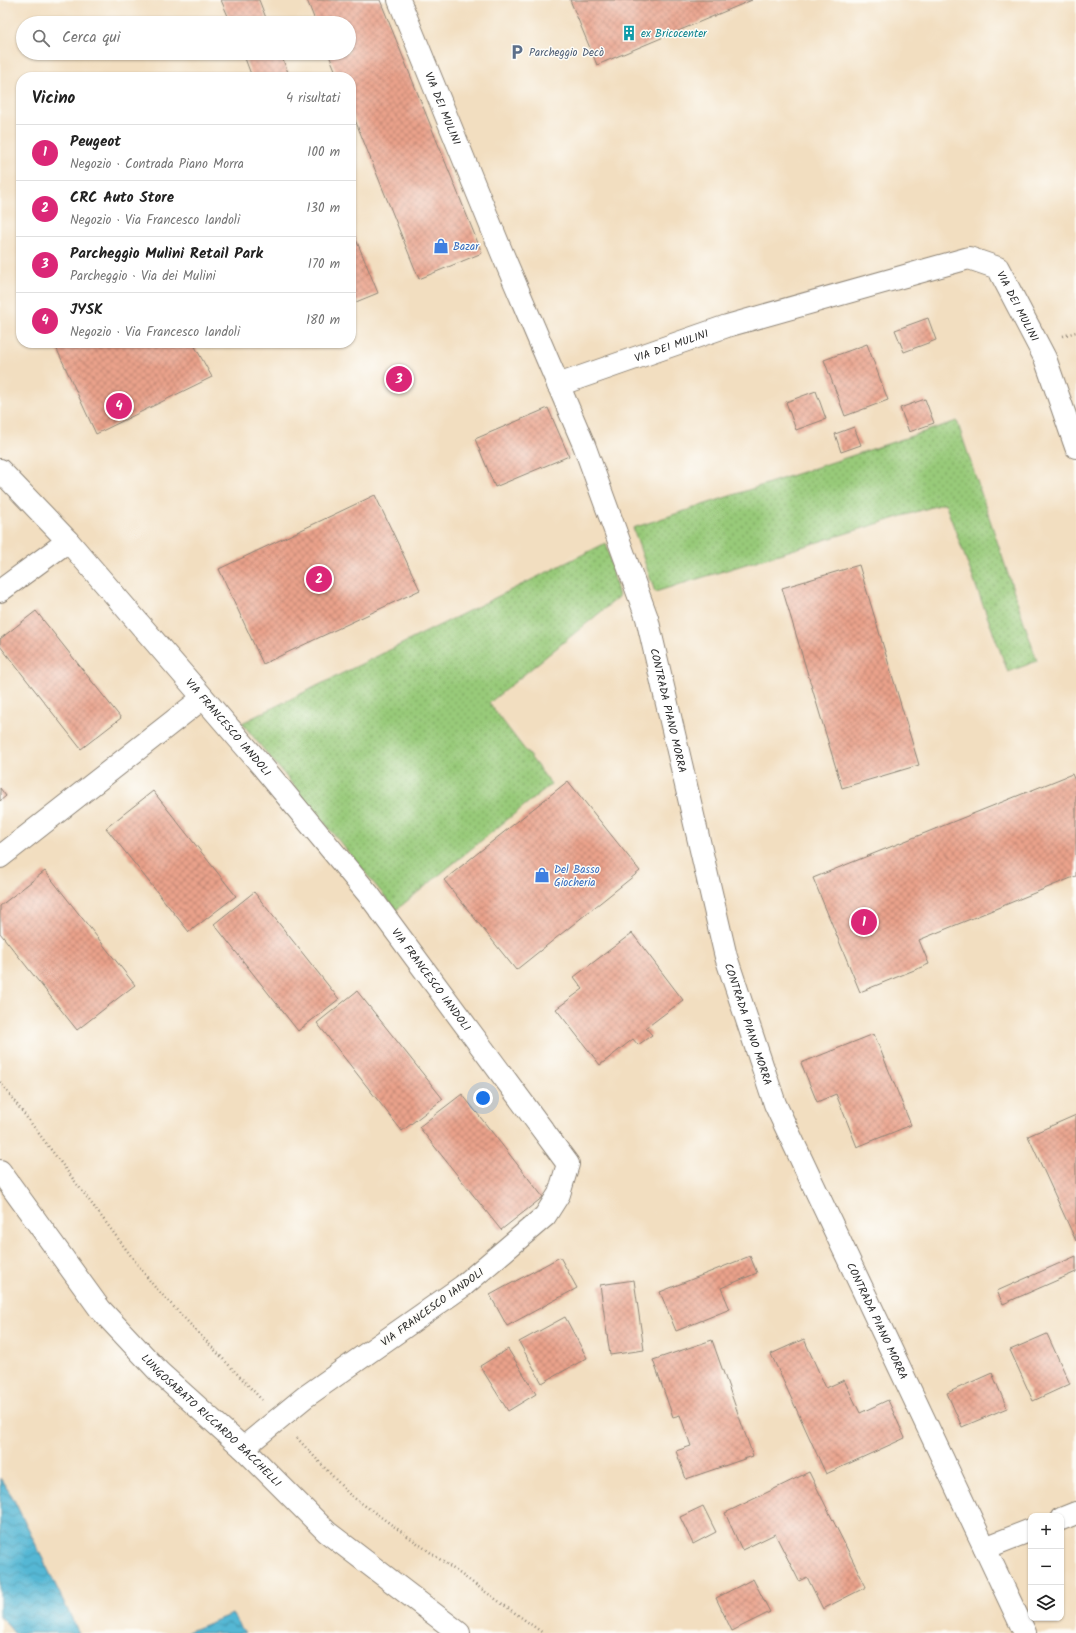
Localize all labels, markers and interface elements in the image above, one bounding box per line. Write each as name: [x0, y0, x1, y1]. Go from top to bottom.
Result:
search box: [16, 16, 356, 60]
building icon: ex Bricocenter: [620, 24, 638, 42]
place label: ex Bricocenter: [641, 25, 708, 43]
text: Cerca qui: [62, 26, 120, 50]
icon: search: [30, 27, 52, 49]
parking icon: Parcheggio Decò: [508, 43, 526, 61]
place label: Parcheggio Decò: [529, 44, 604, 62]
street label: VIA DEI MULINI: [419, 70, 465, 148]
text: Vicino: [32, 85, 75, 112]
text: 4 risultati: [286, 88, 340, 109]
text: Peugeot: [70, 130, 121, 154]
text: 1: [43, 142, 47, 163]
text: 100 m: [307, 142, 340, 163]
text: Negozio · Contrada Piano Morra: [70, 154, 244, 175]
text: CRC Auto Store: [70, 186, 174, 210]
text: 2: [41, 198, 49, 219]
text: 130 m: [306, 198, 340, 219]
text: Negozio · Via Francesco Iandoli: [70, 210, 240, 231]
shop icon: Bazar: [432, 237, 450, 255]
place label: Bazar: [453, 238, 480, 256]
text: Parcheggio Mulini Retail Park: [70, 242, 263, 266]
text: 3: [41, 254, 49, 275]
text: 170 m: [308, 254, 340, 275]
text: Parcheggio · Via dei Mulini: [70, 266, 216, 287]
street label: VIA DEI MULINI: [991, 268, 1043, 345]
text: JYSK: [70, 298, 103, 322]
text: 4: [41, 310, 49, 331]
text: 180 m: [306, 310, 340, 331]
text: Negozio · Via Francesco Iandoli: [70, 322, 240, 343]
street label: VIA DEI MULINI: [632, 325, 711, 368]
pin: 3: [386, 364, 412, 394]
pin: 4: [106, 391, 132, 421]
pin: 2: [306, 564, 332, 594]
street label: CONTRADA PIANO MORRA: [644, 646, 691, 775]
street label: VIA FRANCESCO IANDOLI: [180, 675, 275, 781]
place label: Del Basso Giocheria: [554, 861, 600, 892]
shop icon: Del Basso Giocheria: [533, 866, 551, 884]
pin: 1: [851, 907, 877, 937]
street label: VIA FRANCESCO IANDOLI: [386, 925, 475, 1035]
street label: CONTRADA PIANO MORRA: [719, 961, 776, 1088]
your location: [473, 1088, 493, 1108]
street label: CONTRADA PIANO MORRA: [841, 1260, 912, 1383]
street label: VIA FRANCESCO IANDOLI: [377, 1264, 488, 1352]
street label: LUNGOSABATO RICCARDO BACCHELLI: [136, 1350, 285, 1492]
map controls: [1028, 1513, 1064, 1621]
button: +: [1028, 1513, 1064, 1549]
button: −: [1028, 1549, 1064, 1585]
button: layers: [1028, 1585, 1064, 1621]

